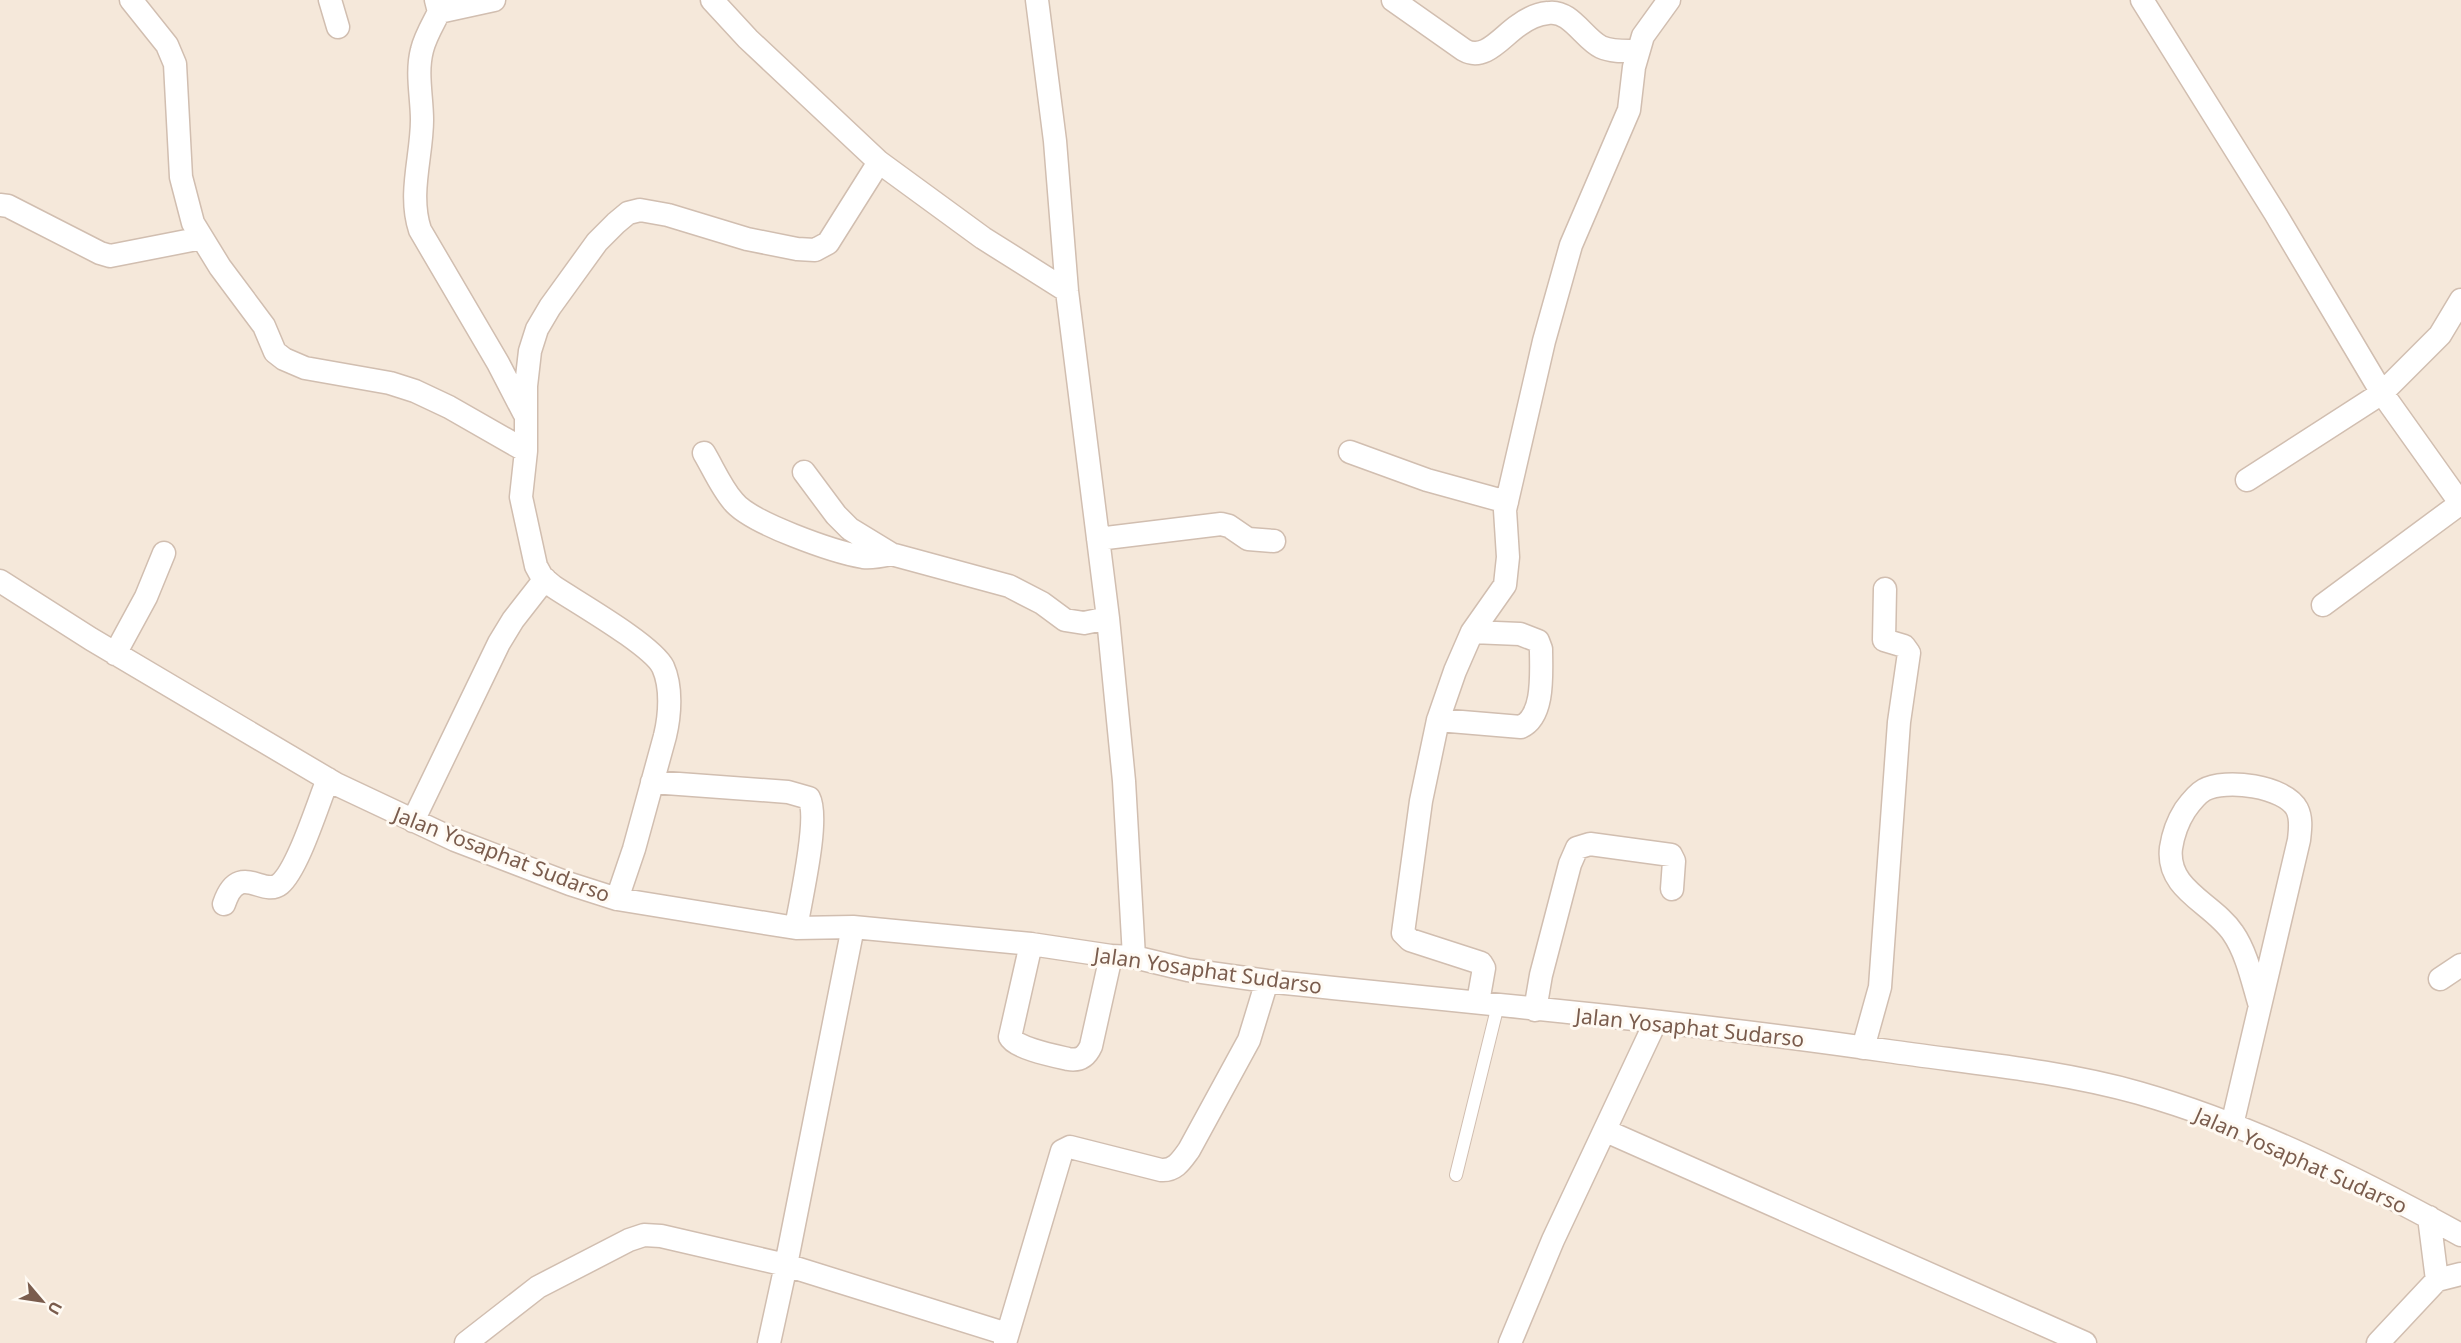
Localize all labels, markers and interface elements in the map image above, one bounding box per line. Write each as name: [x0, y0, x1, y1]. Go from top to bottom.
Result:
street label: Jalan Yosaphat Sudarso: [388, 799, 614, 908]
street label: Jalan Yosaphat Sudarso: [1090, 940, 1324, 1000]
street label: Jalan Yosaphat Sudarso: [1572, 1001, 1806, 1053]
street label: Jalan Yosaphat Sudarso: [2188, 1100, 2412, 1220]
north arrow: [12, 1271, 72, 1331]
text: U: [43, 1298, 68, 1319]

